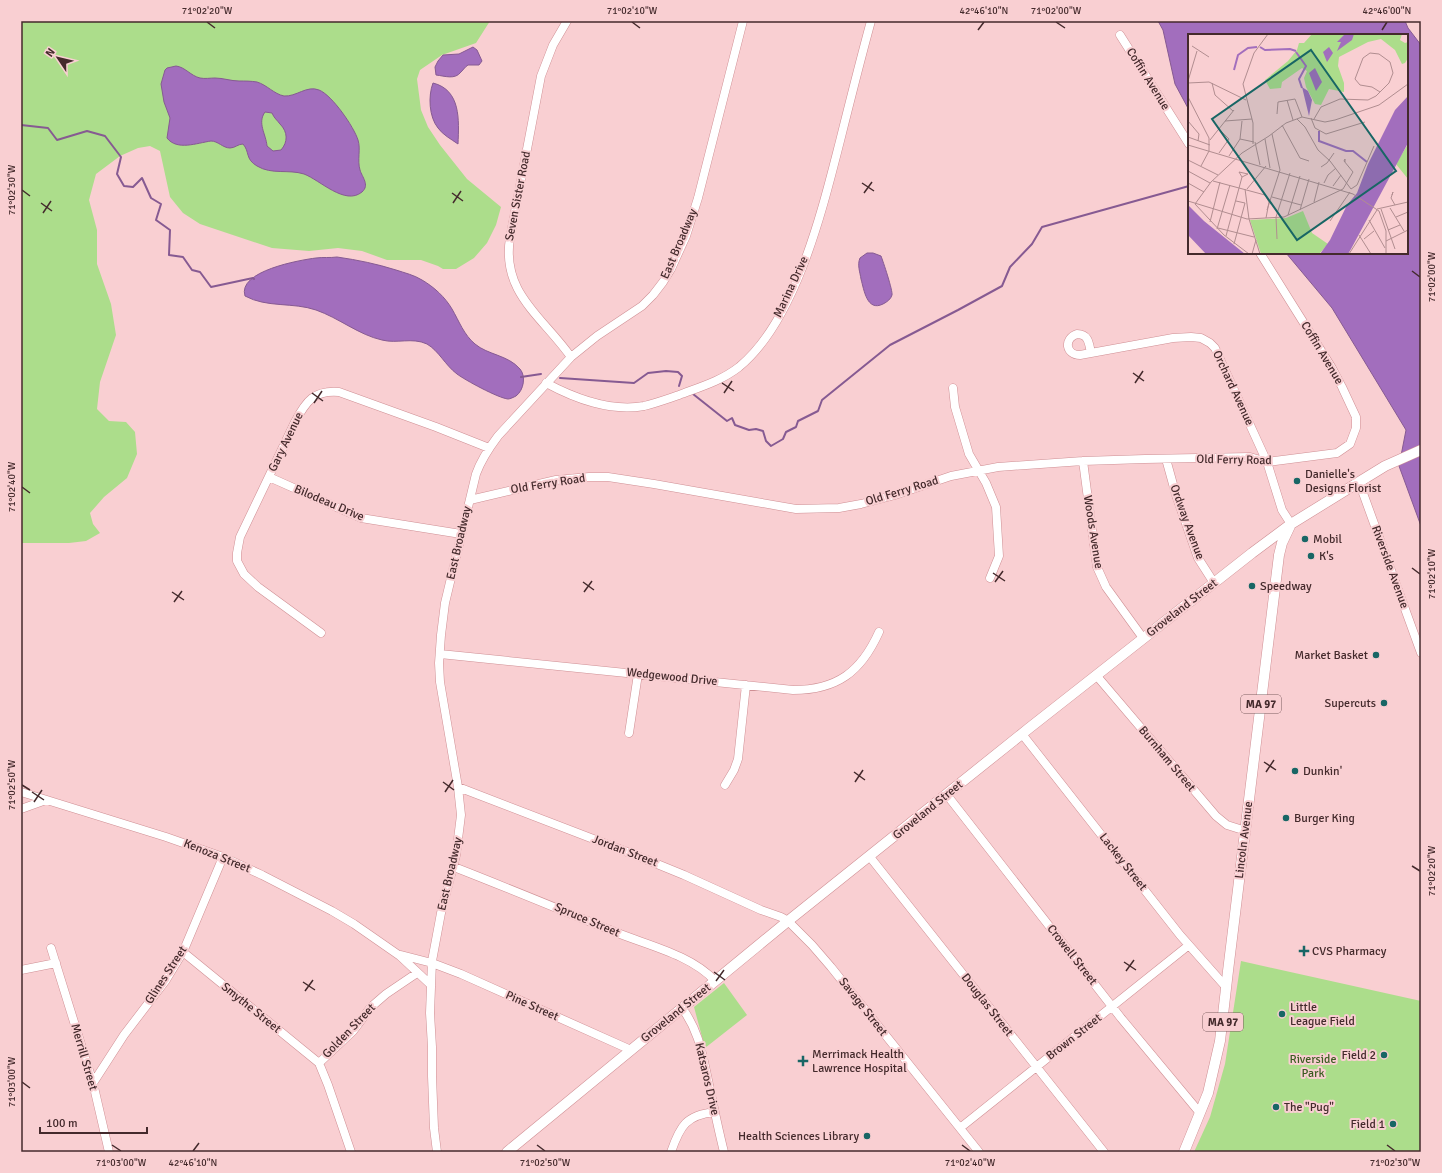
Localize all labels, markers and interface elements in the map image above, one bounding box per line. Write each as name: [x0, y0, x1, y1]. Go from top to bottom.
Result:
text: 71°02'20"W: [182, 5, 233, 17]
text: 71°02'10"W: [607, 5, 658, 17]
text: 42°46'10"N: [960, 5, 1008, 17]
text: 71°02'00"W: [1031, 5, 1082, 17]
text: 42°46'00"N: [1363, 5, 1411, 17]
inset map: [1188, 34, 1408, 254]
north arrow: [38, 38, 78, 78]
street label: Coffin Avenue: [1123, 45, 1173, 113]
text: N: [43, 46, 58, 59]
street label: Seven Sister Road: [502, 150, 534, 242]
text: 71°02'30"W: [6, 164, 18, 215]
street label: East Broadway: [657, 206, 701, 281]
text: 71°02'00"W: [1426, 251, 1438, 302]
street label: Marina Drive: [770, 254, 812, 320]
street label: Coffin Avenue: [1297, 319, 1347, 387]
street label: Orchard Avenue: [1209, 348, 1257, 428]
street label: Gary Avenue: [265, 410, 307, 474]
street label: Old Ferry Road: [1196, 452, 1272, 468]
text: 71°02'40"W: [6, 461, 18, 512]
place label: Danielle's Designs Florist: [1305, 467, 1381, 496]
street label: Old Ferry Road: [510, 471, 586, 497]
street label: Old Ferry Road: [864, 473, 940, 509]
marker: Danielle's Designs Florist: [1292, 476, 1302, 486]
street label: Bilodeau Drive: [292, 482, 366, 524]
street label: Ordway Avenue: [1166, 482, 1208, 562]
street label: Woods Avenue: [1080, 494, 1106, 570]
street label: East Broadway: [443, 504, 475, 581]
street label: Riverside Avenue: [1368, 523, 1412, 611]
place label: Mobil: [1313, 532, 1343, 547]
marker: Mobil: [1300, 534, 1310, 544]
text: 71°02'10"W: [1426, 548, 1438, 599]
place label: K's: [1319, 549, 1334, 564]
marker: K's: [1306, 551, 1316, 561]
street label: Groveland Street: [1144, 576, 1220, 640]
place label: Speedway: [1260, 579, 1312, 594]
marker: Speedway: [1247, 581, 1257, 591]
place label: Market Basket: [1295, 648, 1368, 663]
marker: Market Basket: [1371, 650, 1381, 660]
street label: Wedgewood Drive: [626, 665, 718, 689]
road number: MA 97: [1241, 695, 1281, 713]
place label: Supercuts: [1325, 696, 1376, 711]
marker: Supercuts: [1379, 698, 1389, 708]
street label: Burnham Street: [1135, 723, 1199, 795]
text: 71°02'50"W: [6, 759, 18, 810]
place label: Dunkin': [1303, 764, 1342, 779]
marker: Dunkin': [1290, 766, 1300, 776]
street label: Groveland Street: [890, 777, 966, 843]
street label: Lincoln Avenue: [1232, 800, 1256, 880]
place label: Burger King: [1294, 811, 1355, 826]
marker: Burger King: [1281, 813, 1291, 823]
street label: Lackey Street: [1096, 830, 1150, 894]
street label: Jordan Street: [590, 832, 660, 870]
street label: East Broadway: [434, 835, 466, 912]
street label: Kenoza Street: [181, 836, 253, 876]
text: 71°02'20"W: [1426, 845, 1438, 896]
street label: Spruce Street: [552, 900, 622, 940]
street label: Crowell Street: [1044, 922, 1100, 988]
street label: Glines Street: [142, 943, 190, 1007]
place label: CVS Pharmacy: [1312, 944, 1387, 959]
marker: CVS Pharmacy: [1299, 946, 1309, 956]
street label: Douglas Street: [958, 971, 1016, 1039]
street label: Savage Street: [835, 975, 891, 1039]
street label: Smythe Street: [218, 979, 284, 1037]
street label: Groveland Street: [638, 980, 714, 1046]
street label: Pine Street: [503, 988, 561, 1024]
place label: Little League Field: [1290, 1000, 1355, 1029]
street label: Golden Street: [319, 1001, 379, 1061]
marker: Little League Field: [1277, 1009, 1287, 1019]
street label: Brown Street: [1043, 1011, 1105, 1063]
road number: MA 97: [1203, 1013, 1243, 1031]
street label: Merrill Street: [67, 1022, 101, 1092]
street label: Katsaros Drive: [691, 1041, 723, 1117]
place label: Merrimack Health Lawrence Hospital: [812, 1047, 907, 1076]
place label: Field 2: [1342, 1048, 1376, 1063]
marker: Field 2: [1379, 1050, 1389, 1060]
park label: Riverside Park: [1290, 1052, 1336, 1081]
marker: Merrimack Health Lawrence Hospital: [797, 1055, 809, 1067]
text: 71°03'00"W: [6, 1056, 18, 1107]
place label: The "Pug": [1284, 1100, 1334, 1115]
marker: The "Pug": [1271, 1102, 1281, 1112]
scale bar: [40, 1109, 147, 1135]
text: 100 m: [46, 1116, 78, 1131]
place label: Field 1: [1351, 1117, 1385, 1132]
marker: Field 1: [1388, 1119, 1398, 1129]
place label: Health Sciences Library: [738, 1129, 859, 1144]
marker: Health Sciences Library: [862, 1131, 872, 1141]
text: 71°03'00"W: [96, 1157, 147, 1169]
text: 42°46'10"N: [169, 1157, 217, 1169]
text: 71°02'50"W: [520, 1157, 571, 1169]
text: 71°02'40"W: [945, 1157, 996, 1169]
text: 71°02'30"W: [1370, 1157, 1421, 1169]

